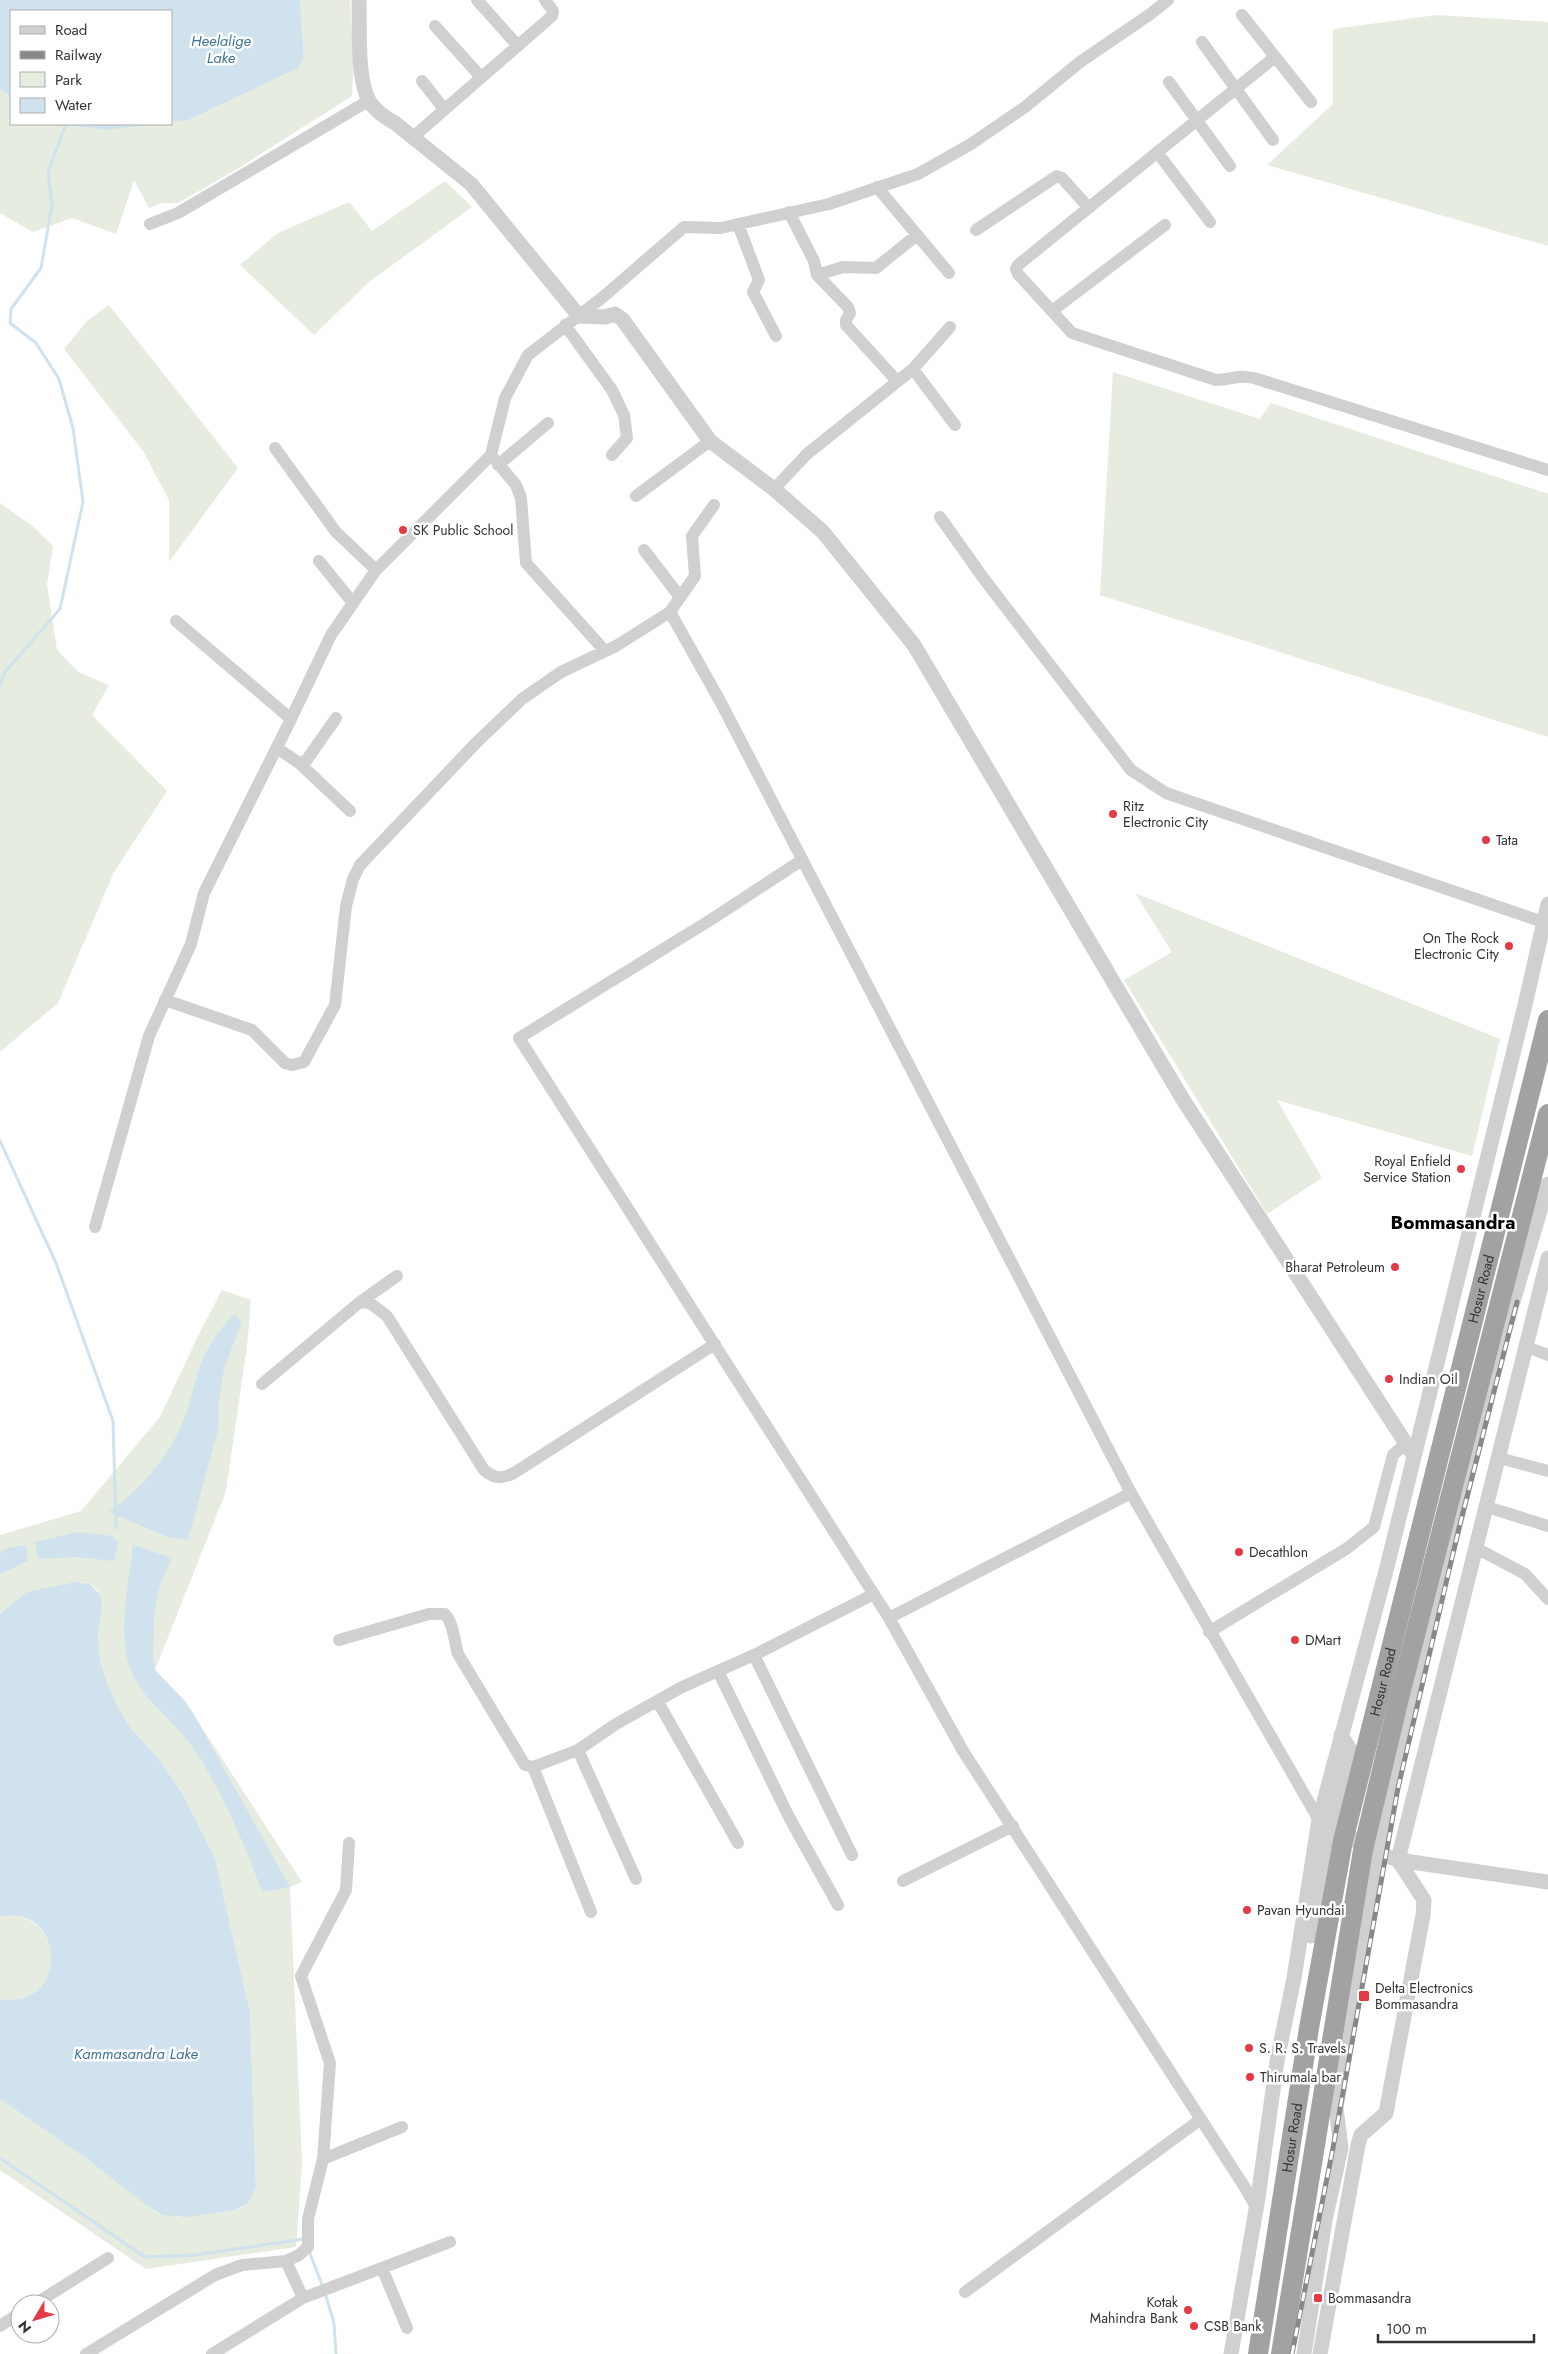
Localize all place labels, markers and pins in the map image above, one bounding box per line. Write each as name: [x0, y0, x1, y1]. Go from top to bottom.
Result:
place label: SK Public School: [413, 520, 513, 540]
marker: SK Public School: [397, 524, 409, 536]
place label: Ritz Electronic City: [1123, 796, 1209, 832]
marker: Ritz Electronic City: [1107, 808, 1119, 820]
place label: Tata: [1496, 830, 1518, 850]
marker: Tata: [1480, 834, 1492, 846]
place label: On The Rock Electronic City: [1414, 928, 1500, 964]
marker: On The Rock Electronic City: [1503, 940, 1515, 952]
place label: Royal Enfield Service Station: [1363, 1151, 1451, 1187]
marker: Royal Enfield Service Station: [1455, 1163, 1467, 1175]
place label: Bharat Petroleum: [1285, 1257, 1385, 1277]
marker: Bharat Petroleum: [1389, 1261, 1401, 1273]
place label: Indian Oil: [1399, 1369, 1458, 1389]
marker: Indian Oil: [1383, 1373, 1395, 1385]
place label: Decathlon: [1249, 1542, 1308, 1562]
marker: Decathlon: [1233, 1546, 1245, 1558]
place label: DMart: [1305, 1630, 1341, 1650]
marker: DMart: [1289, 1634, 1301, 1646]
place label: Pavan Hyundai: [1257, 1900, 1345, 1920]
marker: Pavan Hyundai: [1241, 1904, 1253, 1916]
place label: Delta Electronics Bommasandra: [1375, 1978, 1473, 2014]
marker: Delta Electronics Bommasandra: [1357, 1989, 1371, 2003]
place label: S. R. S. Travels: [1259, 2038, 1347, 2058]
marker: S. R. S. Travels: [1243, 2042, 1255, 2054]
place label: Thirumala bar: [1260, 2067, 1341, 2087]
marker: Thirumala bar: [1244, 2071, 1256, 2083]
place label: Bommasandra: [1328, 2288, 1411, 2308]
place label: Kotak Mahindra Bank: [1090, 2292, 1179, 2328]
marker: Bommasandra: [1312, 2292, 1324, 2304]
marker: Kotak Mahindra Bank: [1182, 2304, 1194, 2316]
place label: CSB Bank: [1204, 2316, 1262, 2336]
marker: CSB Bank: [1188, 2320, 1200, 2332]

